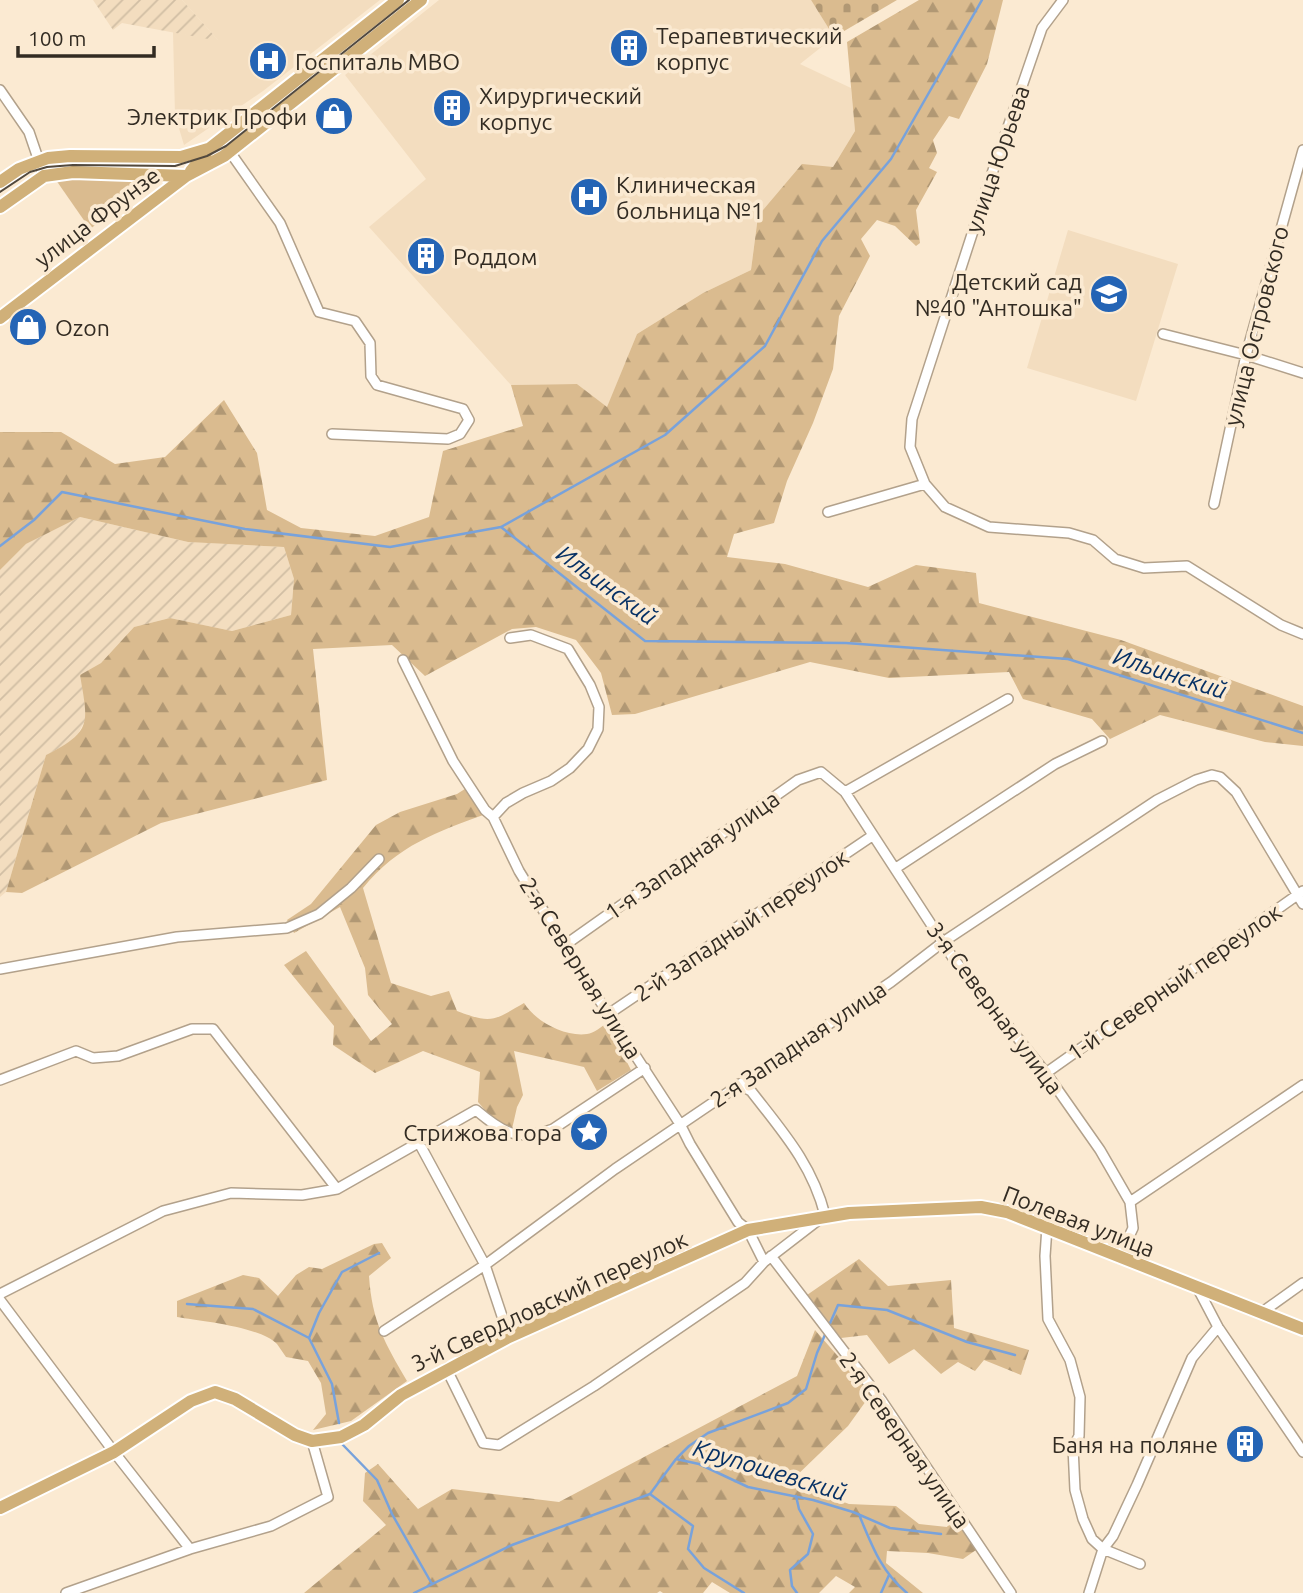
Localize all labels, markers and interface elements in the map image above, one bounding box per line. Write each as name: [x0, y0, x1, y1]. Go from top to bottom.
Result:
scale bar: [18, 14, 154, 58]
place label: Терапевтический корпус: [656, 23, 843, 74]
text: 100 m: [28, 26, 86, 50]
building icon: Терапевтический корпус: [608, 27, 650, 69]
hospital icon: Госпиталь МВО: [247, 40, 289, 82]
place label: Госпиталь МВО: [295, 49, 460, 74]
street label: улица Юрьева: [960, 82, 1034, 236]
place label: Хирургический корпус: [479, 83, 642, 134]
building icon: Хирургический корпус: [431, 87, 473, 129]
shop icon: Электрик Профи: [313, 95, 355, 137]
place label: Электрик Профи: [127, 104, 307, 129]
street label: улица Фрунзе: [30, 162, 164, 272]
place label: Клиническая больница №1: [616, 172, 764, 223]
hospital icon: Клиническая больница №1: [568, 176, 610, 218]
street label: улица Островского: [1219, 223, 1293, 429]
building icon: Роддом: [405, 235, 447, 277]
place label: Роддом: [453, 244, 538, 269]
place label: Детский сад №40 "Антошка": [915, 269, 1082, 320]
school or university icon: Детский сад №40 "Антошка": [1088, 273, 1130, 315]
shop icon: Ozon: [7, 306, 49, 348]
place label: Ozon: [55, 315, 110, 340]
water label: Ильинский: [552, 540, 663, 630]
water label: Ильинский: [1110, 642, 1230, 704]
street label: 1-я Западная улица: [600, 786, 784, 924]
street label: 2-й Западный переулок: [629, 844, 853, 1006]
street label: 2-я Северная улица: [515, 873, 647, 1063]
street label: 1-й Северный переулок: [1062, 899, 1286, 1065]
street label: 3-я Северная улица: [922, 917, 1068, 1099]
street label: 2-я Западная улица: [705, 976, 891, 1112]
place icon: Стрижова гора: [568, 1111, 610, 1153]
place label: Стрижова гора: [403, 1120, 562, 1145]
street label: Полевая улица: [1000, 1181, 1158, 1261]
street label: 3-й Свердловский переулок: [407, 1226, 691, 1376]
street label: 2-я Северная улица: [835, 1347, 975, 1533]
building icon: Баня на поляне: [1224, 1423, 1266, 1465]
place label: Баня на поляне: [1052, 1432, 1218, 1457]
water label: Крупошевский: [690, 1434, 850, 1506]

